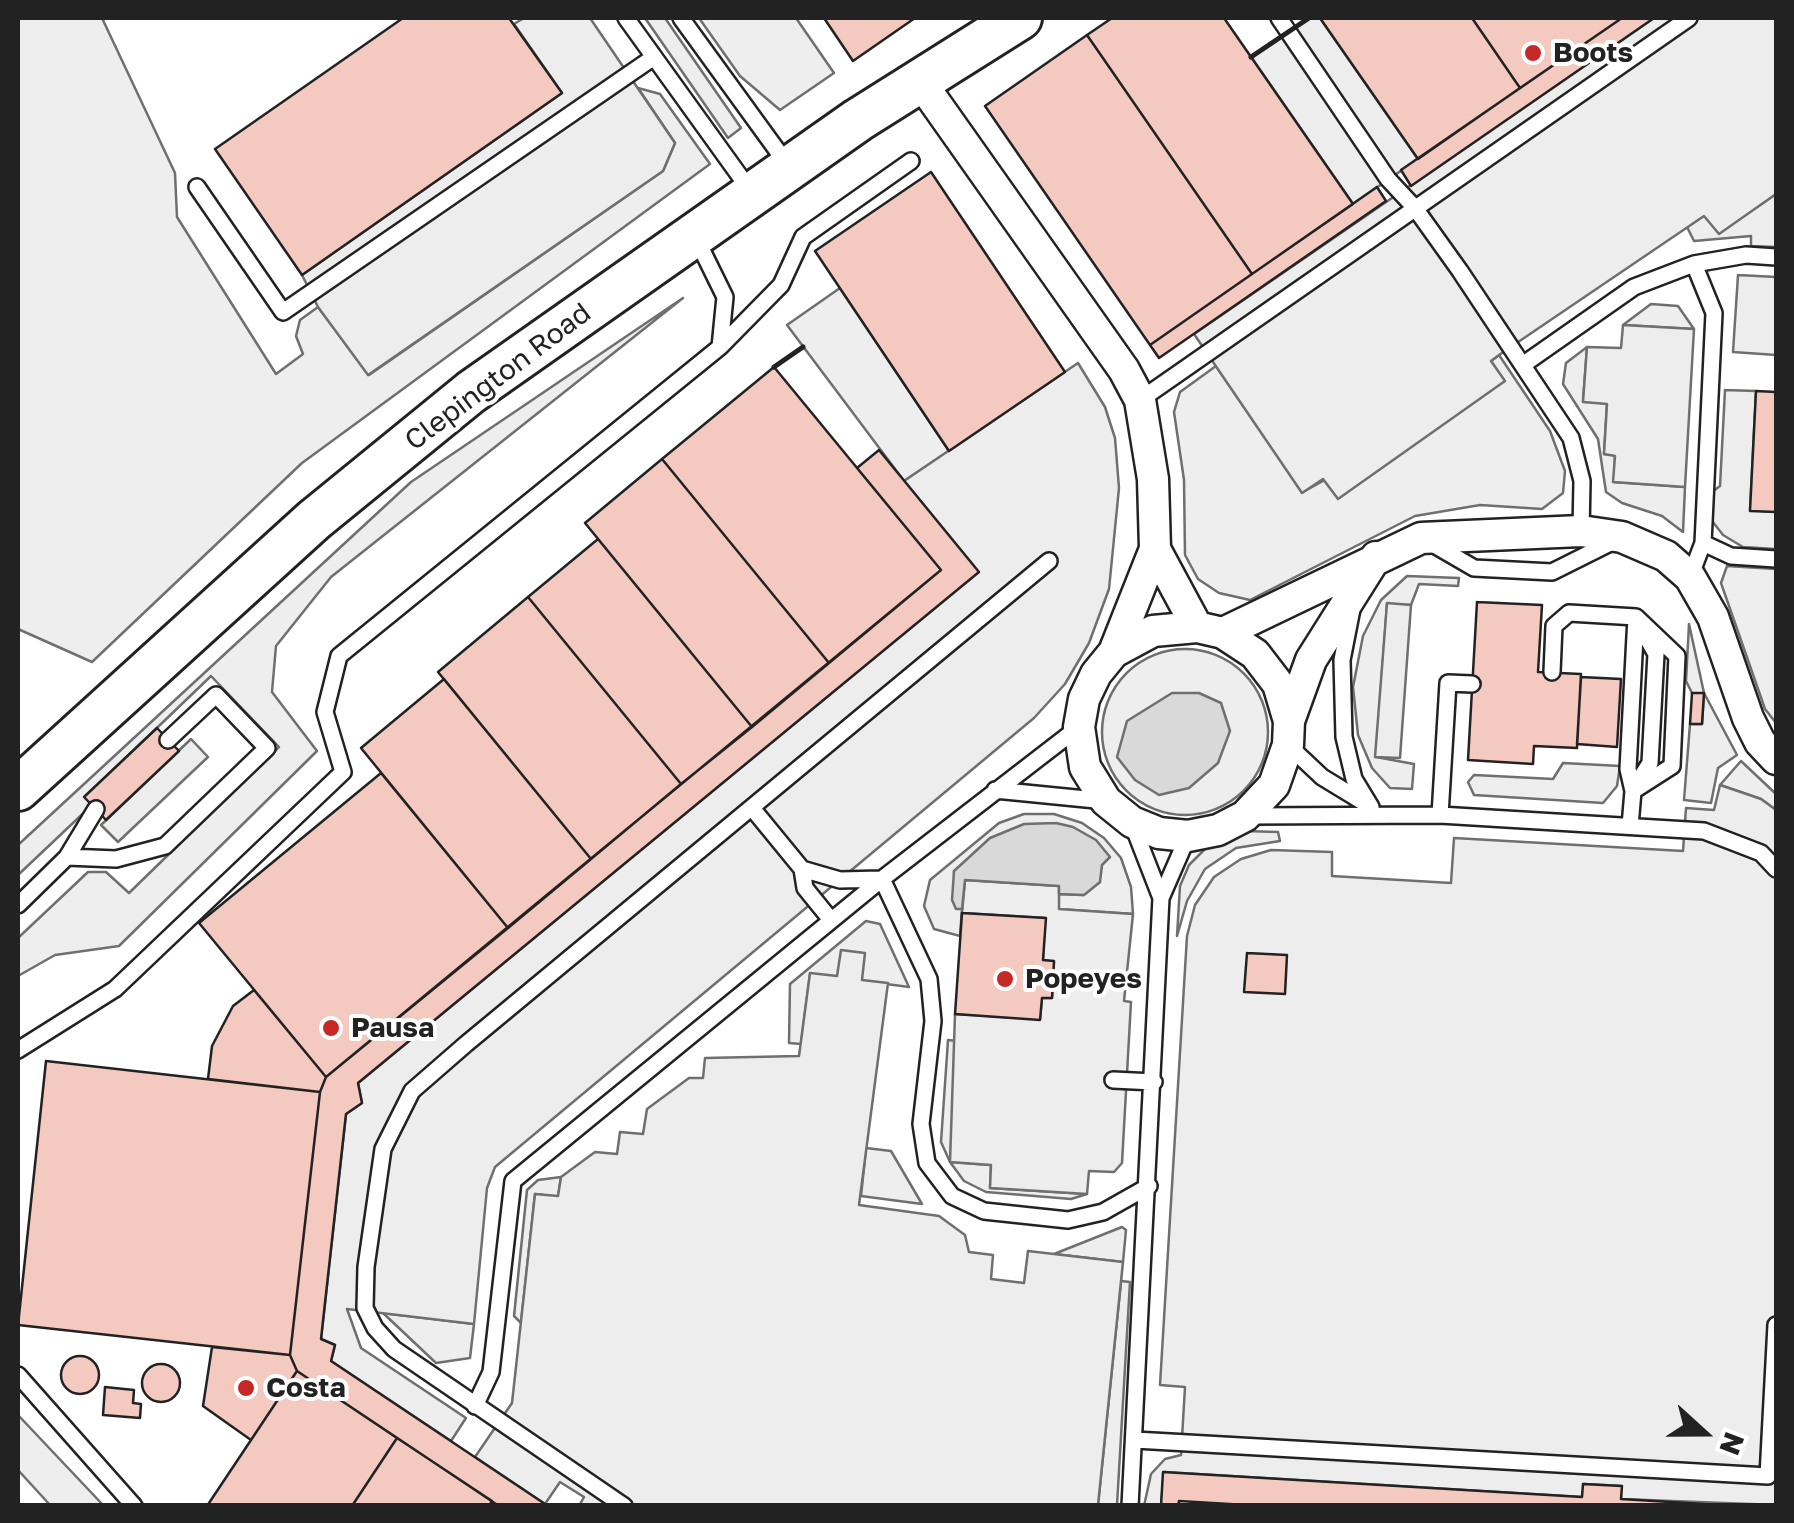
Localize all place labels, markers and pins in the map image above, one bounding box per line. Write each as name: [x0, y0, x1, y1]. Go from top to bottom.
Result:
place label: Boots: [1553, 36, 1633, 70]
marker: Boots: [1522, 42, 1544, 64]
place label: Popeyes: [1025, 962, 1142, 996]
marker: Popeyes: [994, 968, 1016, 990]
place label: Pausa: [351, 1011, 434, 1045]
marker: Pausa: [320, 1017, 342, 1039]
place label: Costa: [266, 1371, 346, 1405]
marker: Costa: [235, 1377, 257, 1399]

